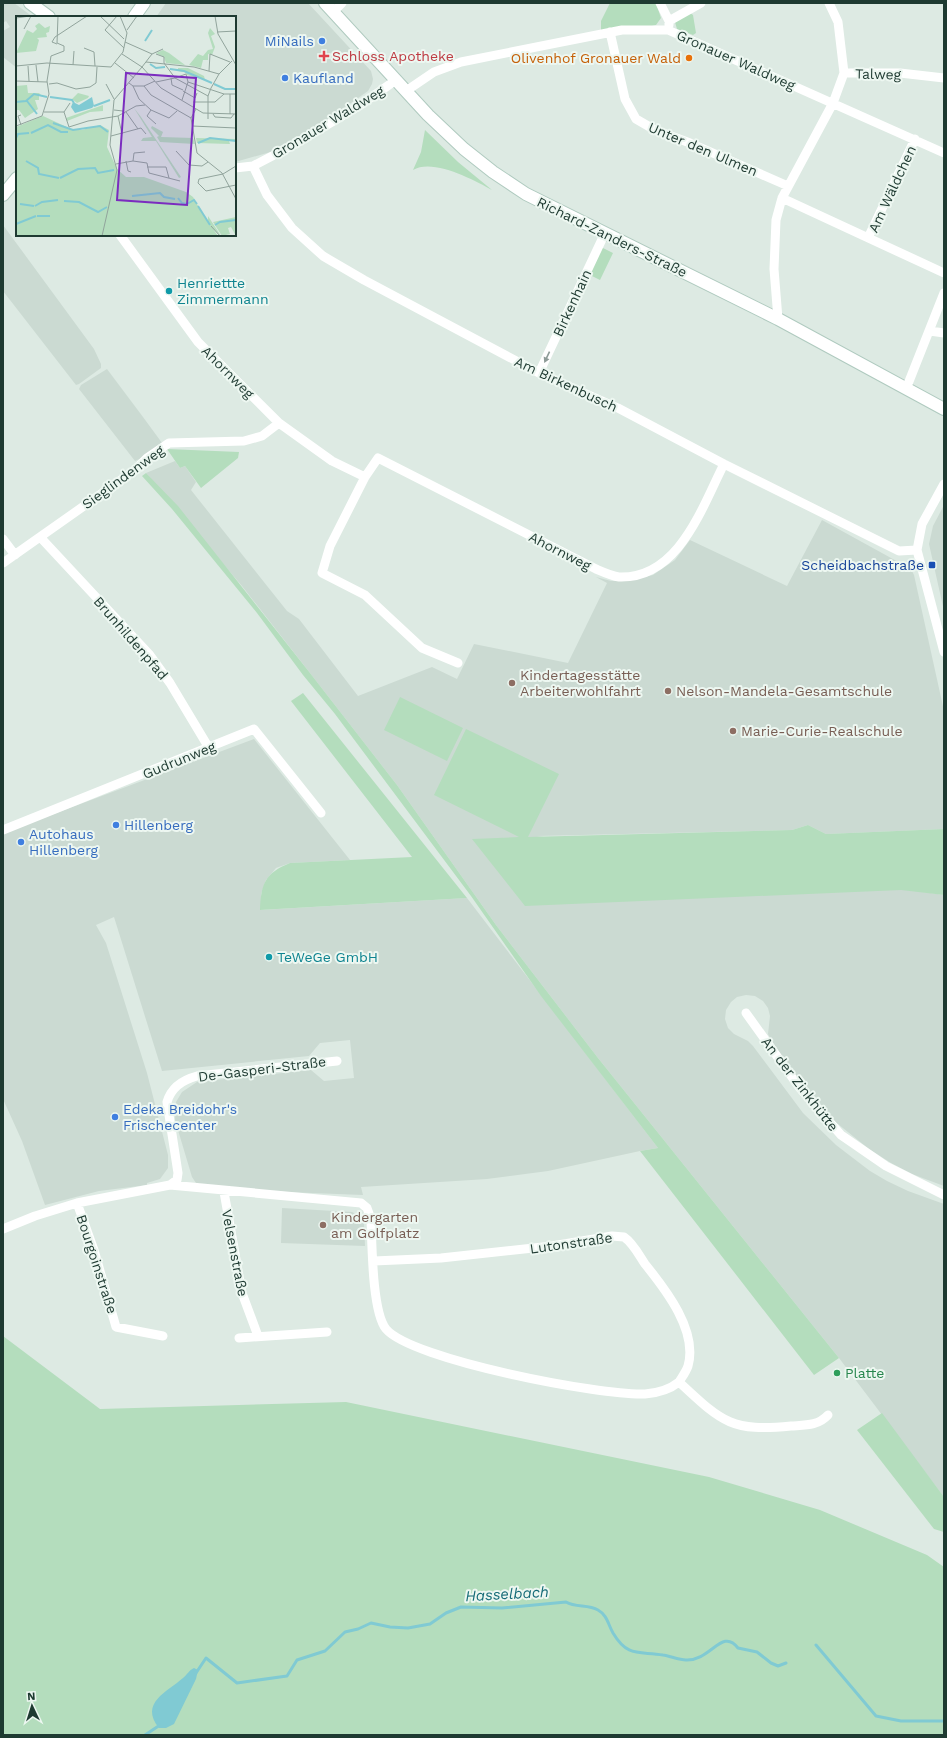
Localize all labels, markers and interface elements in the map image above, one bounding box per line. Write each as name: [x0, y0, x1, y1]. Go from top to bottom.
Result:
inset map: [16, 16, 236, 236]
street label: Gronauer Waldweg: [674, 27, 798, 94]
place label: MiNails: [265, 33, 314, 49]
marker: MiNails: [317, 36, 327, 46]
place label: Schloss Apotheke: [332, 48, 454, 64]
place label: Olivenhof Gronauer Wald: [511, 50, 681, 66]
marker: Schloss Apotheke: [319, 51, 329, 61]
marker: Olivenhof Gronauer Wald: [684, 53, 694, 63]
street label: Talweg: [855, 66, 902, 82]
place label: Kaufland: [293, 70, 354, 86]
marker: Kaufland: [280, 73, 290, 83]
street label: Gronauer Waldweg: [269, 82, 387, 162]
street label: Unter den Ulmen: [646, 119, 760, 179]
street label: Am Wäldchen: [865, 143, 919, 235]
street label: Richard-Zanders-Straße: [534, 194, 690, 280]
street label: Birkenhain: [550, 267, 594, 339]
place label: Henriettte Zimmermann: [177, 275, 269, 307]
marker: Henriettte Zimmermann: [164, 286, 174, 296]
street label: Ahornweg: [198, 342, 258, 402]
one-way arrow: [544, 351, 550, 362]
street label: Am Birkenbusch: [512, 353, 620, 415]
street label: Sieglindenweg: [79, 442, 167, 512]
street label: Ahornweg: [526, 529, 594, 574]
place label: Scheidbachstraße: [801, 557, 924, 573]
marker: Scheidbachstraße: [927, 560, 937, 570]
street label: Brunhildenpfad: [91, 593, 171, 683]
place label: Kindertagesstätte Arbeiterwohlfahrt: [520, 667, 641, 699]
marker: Kindertagesstätte Arbeiterwohlfahrt: [507, 678, 517, 688]
place label: Nelson-Mandela-Gesamtschule: [676, 683, 892, 699]
marker: Nelson-Mandela-Gesamtschule: [663, 686, 673, 696]
place label: Marie-Curie-Realschule: [741, 723, 903, 739]
marker: Marie-Curie-Realschule: [728, 726, 738, 736]
street label: Gudrunweg: [140, 738, 218, 782]
place label: Hillenberg: [124, 817, 194, 833]
marker: Hillenberg: [111, 820, 121, 830]
place label: Autohaus Hillenberg: [29, 826, 99, 858]
marker: Autohaus Hillenberg: [16, 837, 26, 847]
place label: TeWeGe GmbH: [277, 949, 378, 965]
marker: TeWeGe GmbH: [264, 952, 274, 962]
street label: An der Zinkhütte: [758, 1034, 842, 1134]
street label: De-Gasperi-Straße: [197, 1053, 327, 1085]
place label: Edeka Breidohr's Frischecenter: [123, 1101, 237, 1133]
marker: Edeka Breidohr's Frischecenter: [110, 1112, 120, 1122]
street label: Velsenstraße: [219, 1208, 251, 1298]
place label: Kindergarten am Golfplatz: [331, 1209, 419, 1241]
street label: Bourgoinstraße: [73, 1212, 121, 1316]
marker: Kindergarten am Golfplatz: [318, 1220, 328, 1230]
street label: Lutonstraße: [529, 1229, 613, 1257]
place label: Platte: [845, 1365, 884, 1381]
marker: Platte: [832, 1368, 842, 1378]
water label: Hasselbach: [465, 1583, 549, 1605]
north arrow: [12, 1686, 52, 1726]
text: N: [27, 1690, 36, 1703]

